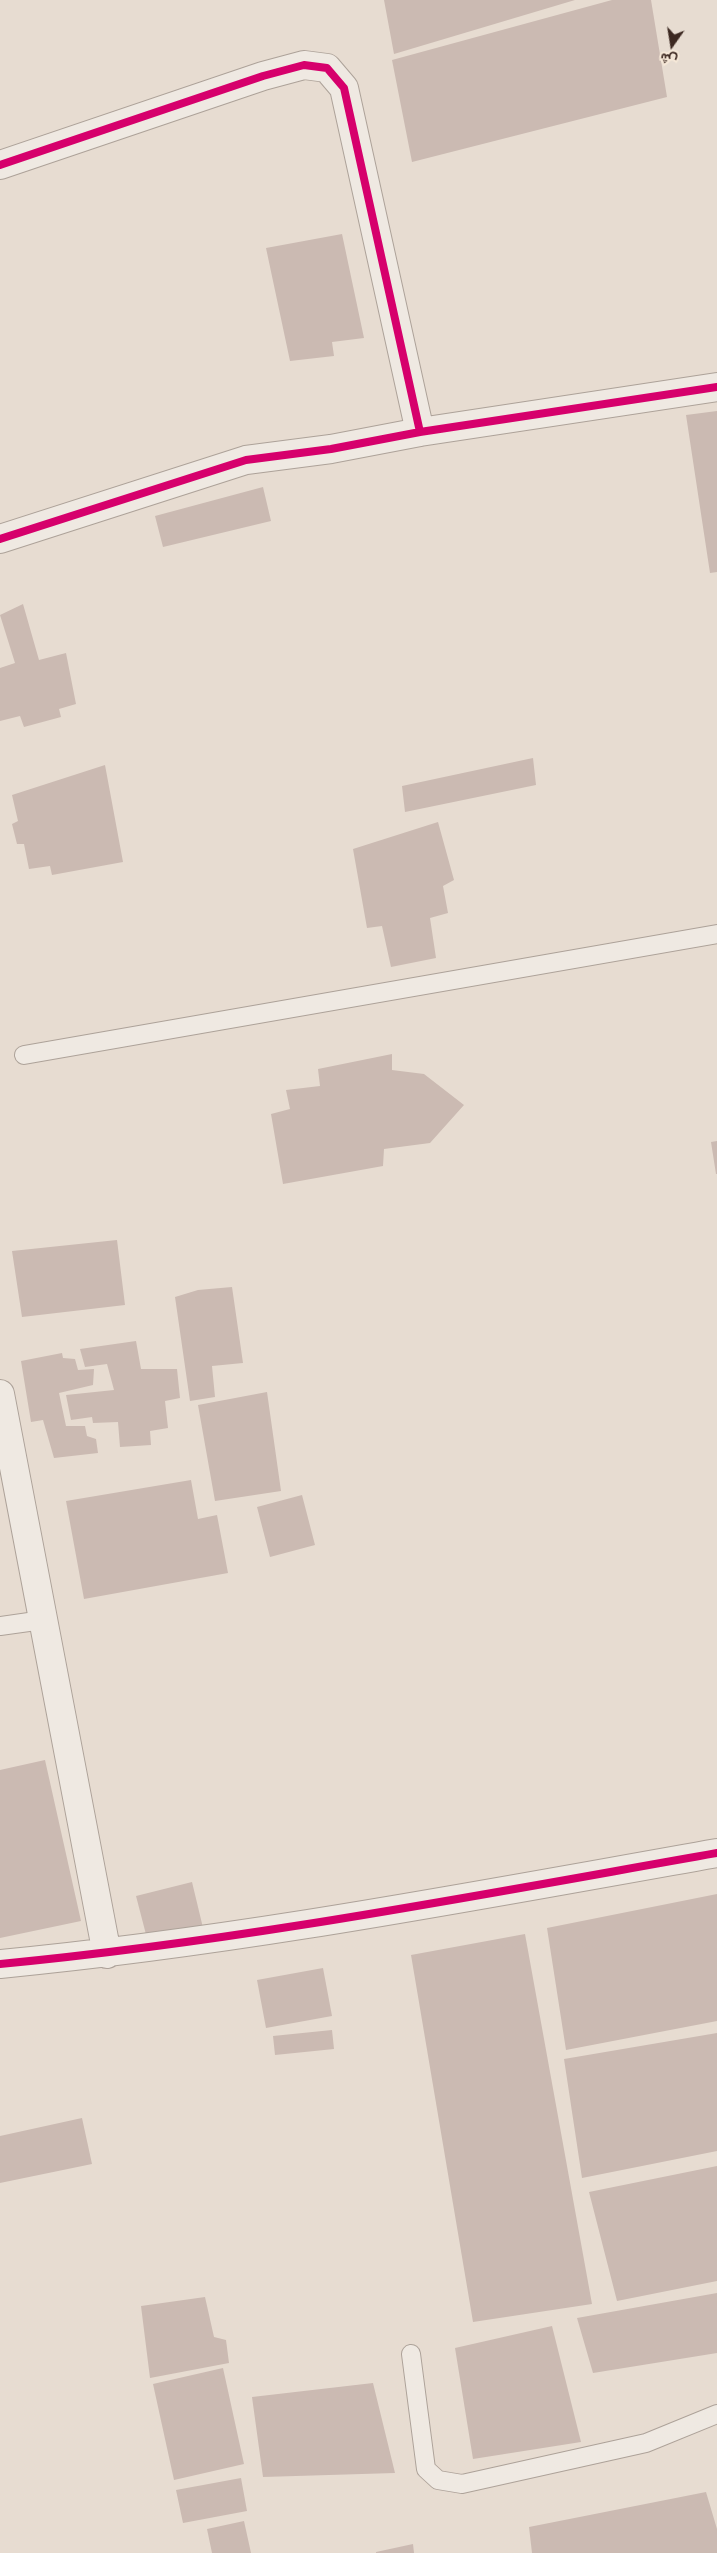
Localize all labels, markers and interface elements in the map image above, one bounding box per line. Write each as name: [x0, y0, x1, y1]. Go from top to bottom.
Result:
north arrow: [647, 20, 697, 70]
text: ش: [658, 48, 679, 71]

